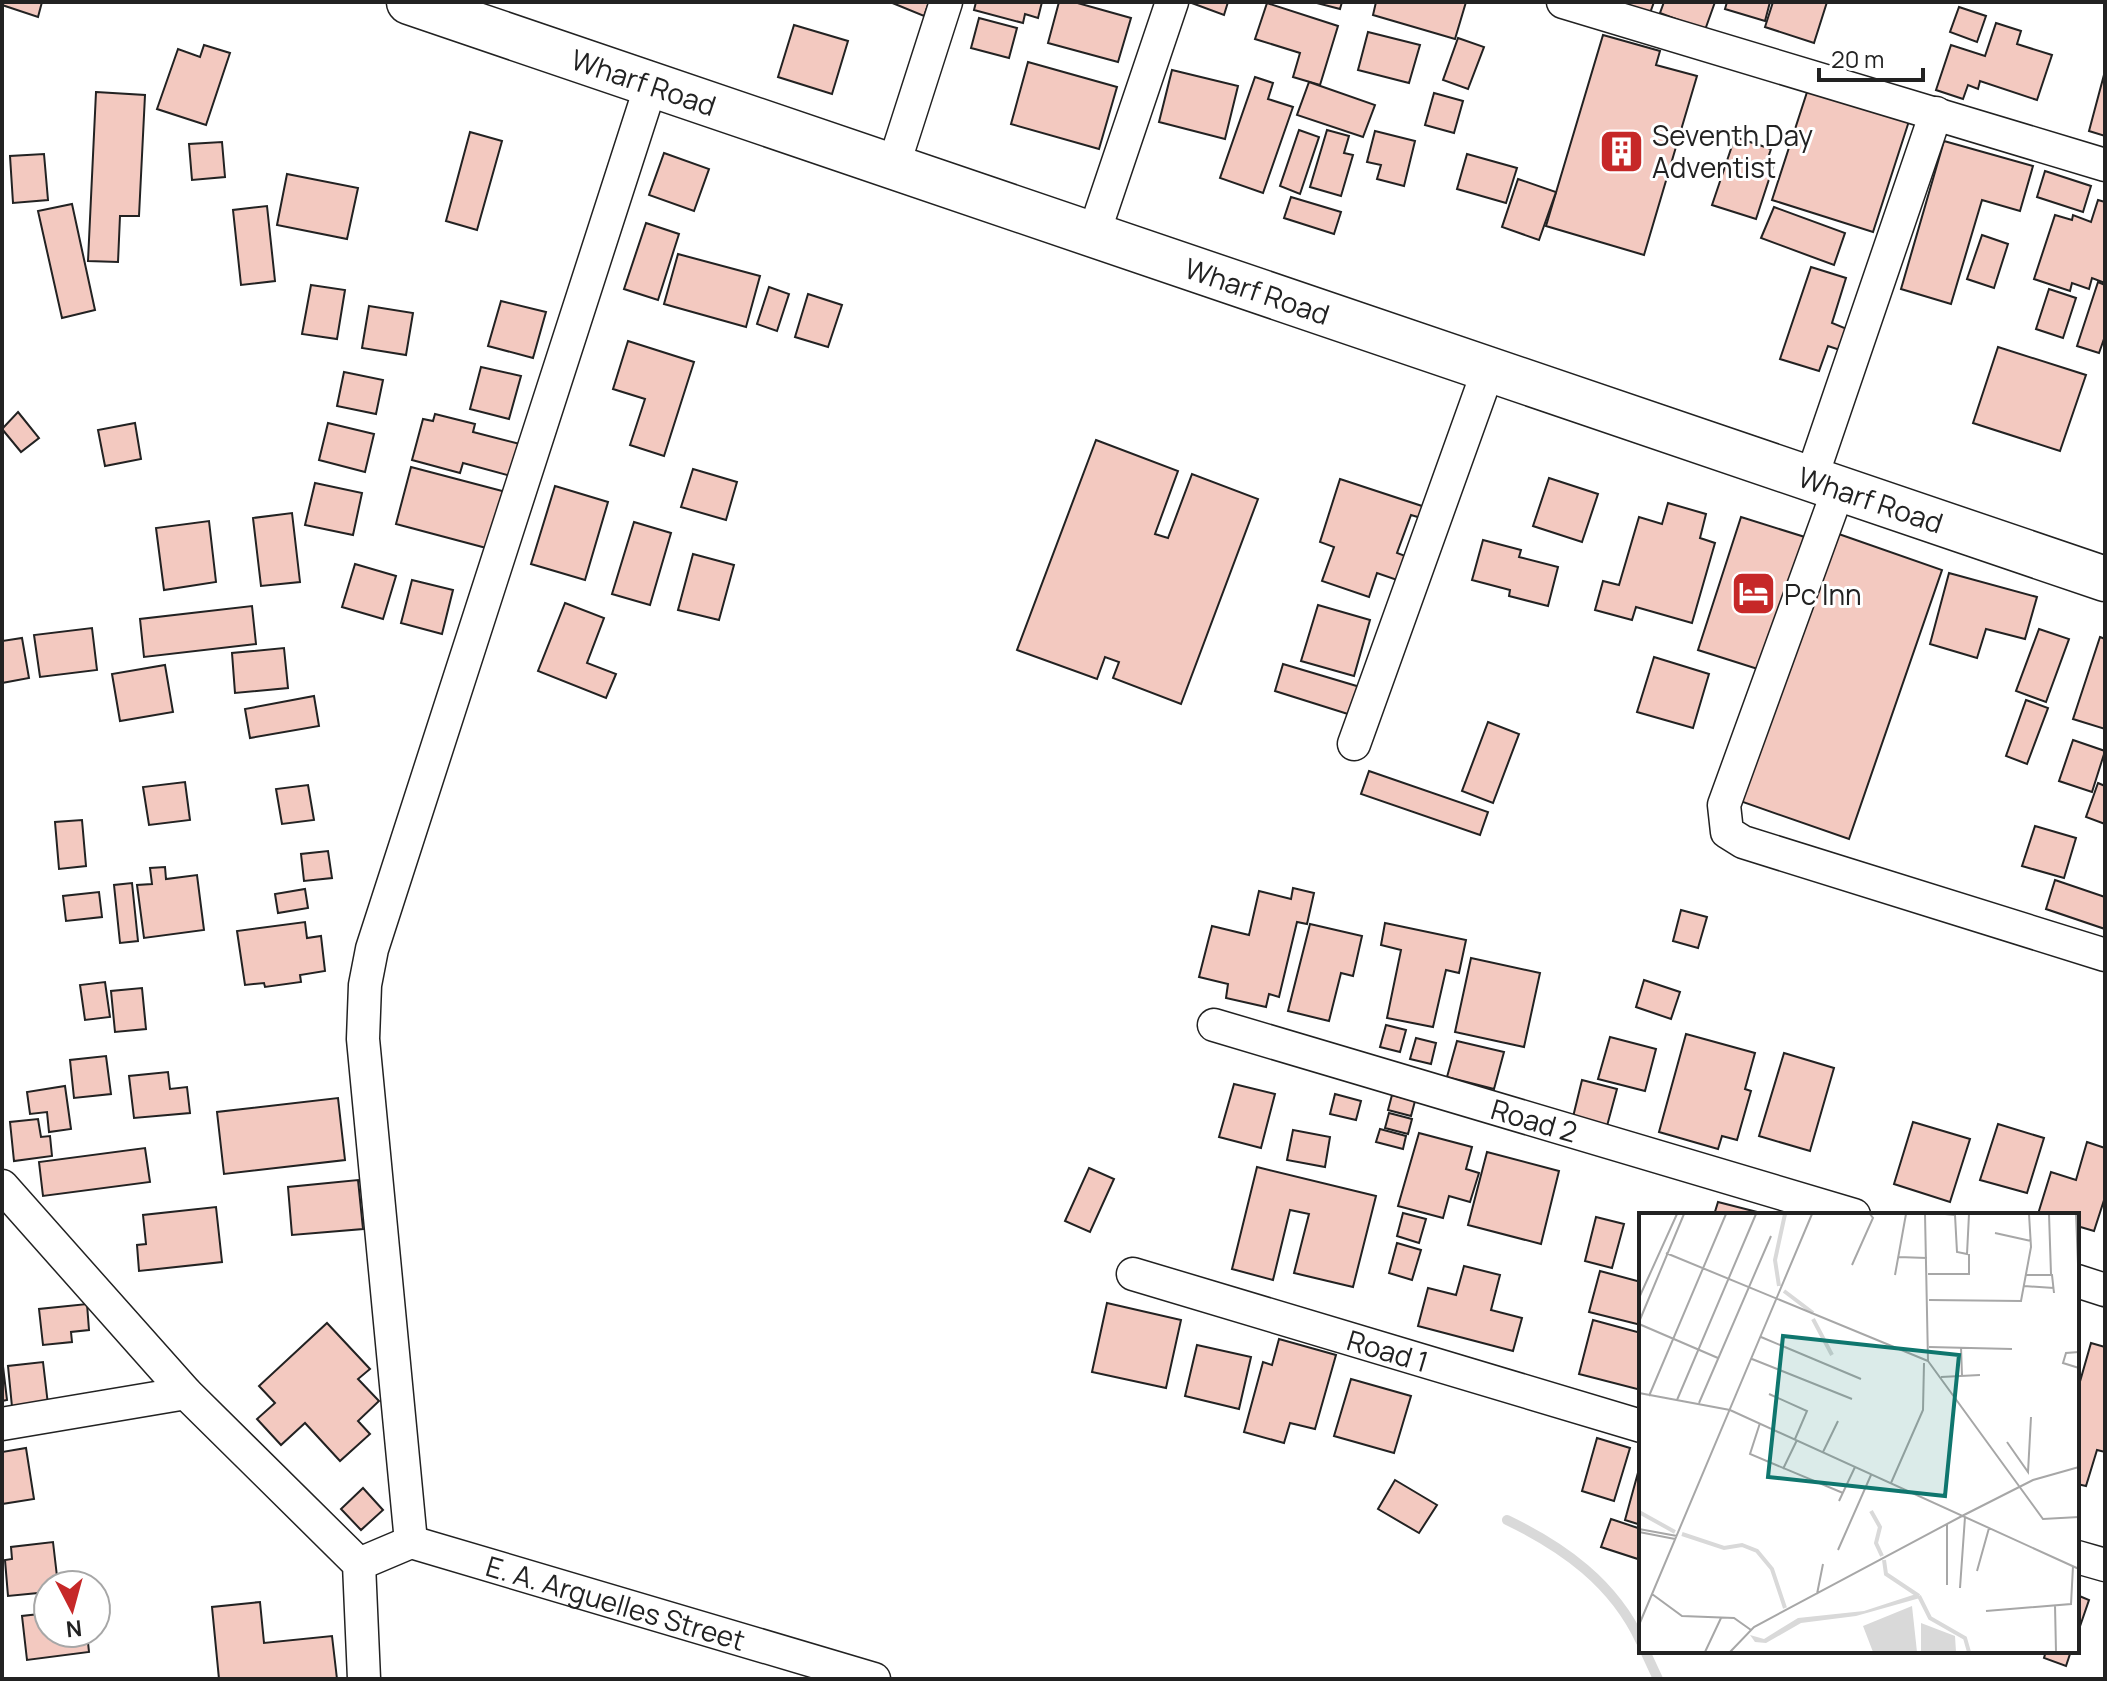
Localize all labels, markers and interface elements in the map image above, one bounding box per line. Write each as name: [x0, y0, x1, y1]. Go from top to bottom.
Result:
scale bar: [1819, 32, 1923, 82]
street label: Wharf Road: [566, 40, 721, 124]
text: 20 m: [1831, 42, 1884, 75]
place label: Seventh Day Adventist: [1652, 116, 1813, 186]
building icon: Seventh Day Adventist: [1597, 127, 1645, 175]
street label: Wharf Road: [1180, 248, 1335, 333]
street label: Wharf Road: [1793, 457, 1948, 542]
hotel icon: Pc Inn: [1729, 570, 1777, 618]
place label: Pc Inn: [1784, 575, 1862, 613]
street label: Road 2: [1487, 1089, 1582, 1151]
inset map: [1639, 1213, 2079, 1653]
street label: Road 1: [1343, 1320, 1433, 1380]
street label: E. A. Arguelles Street: [482, 1546, 750, 1659]
north arrow: [32, 1569, 112, 1649]
text: N: [65, 1613, 84, 1645]

